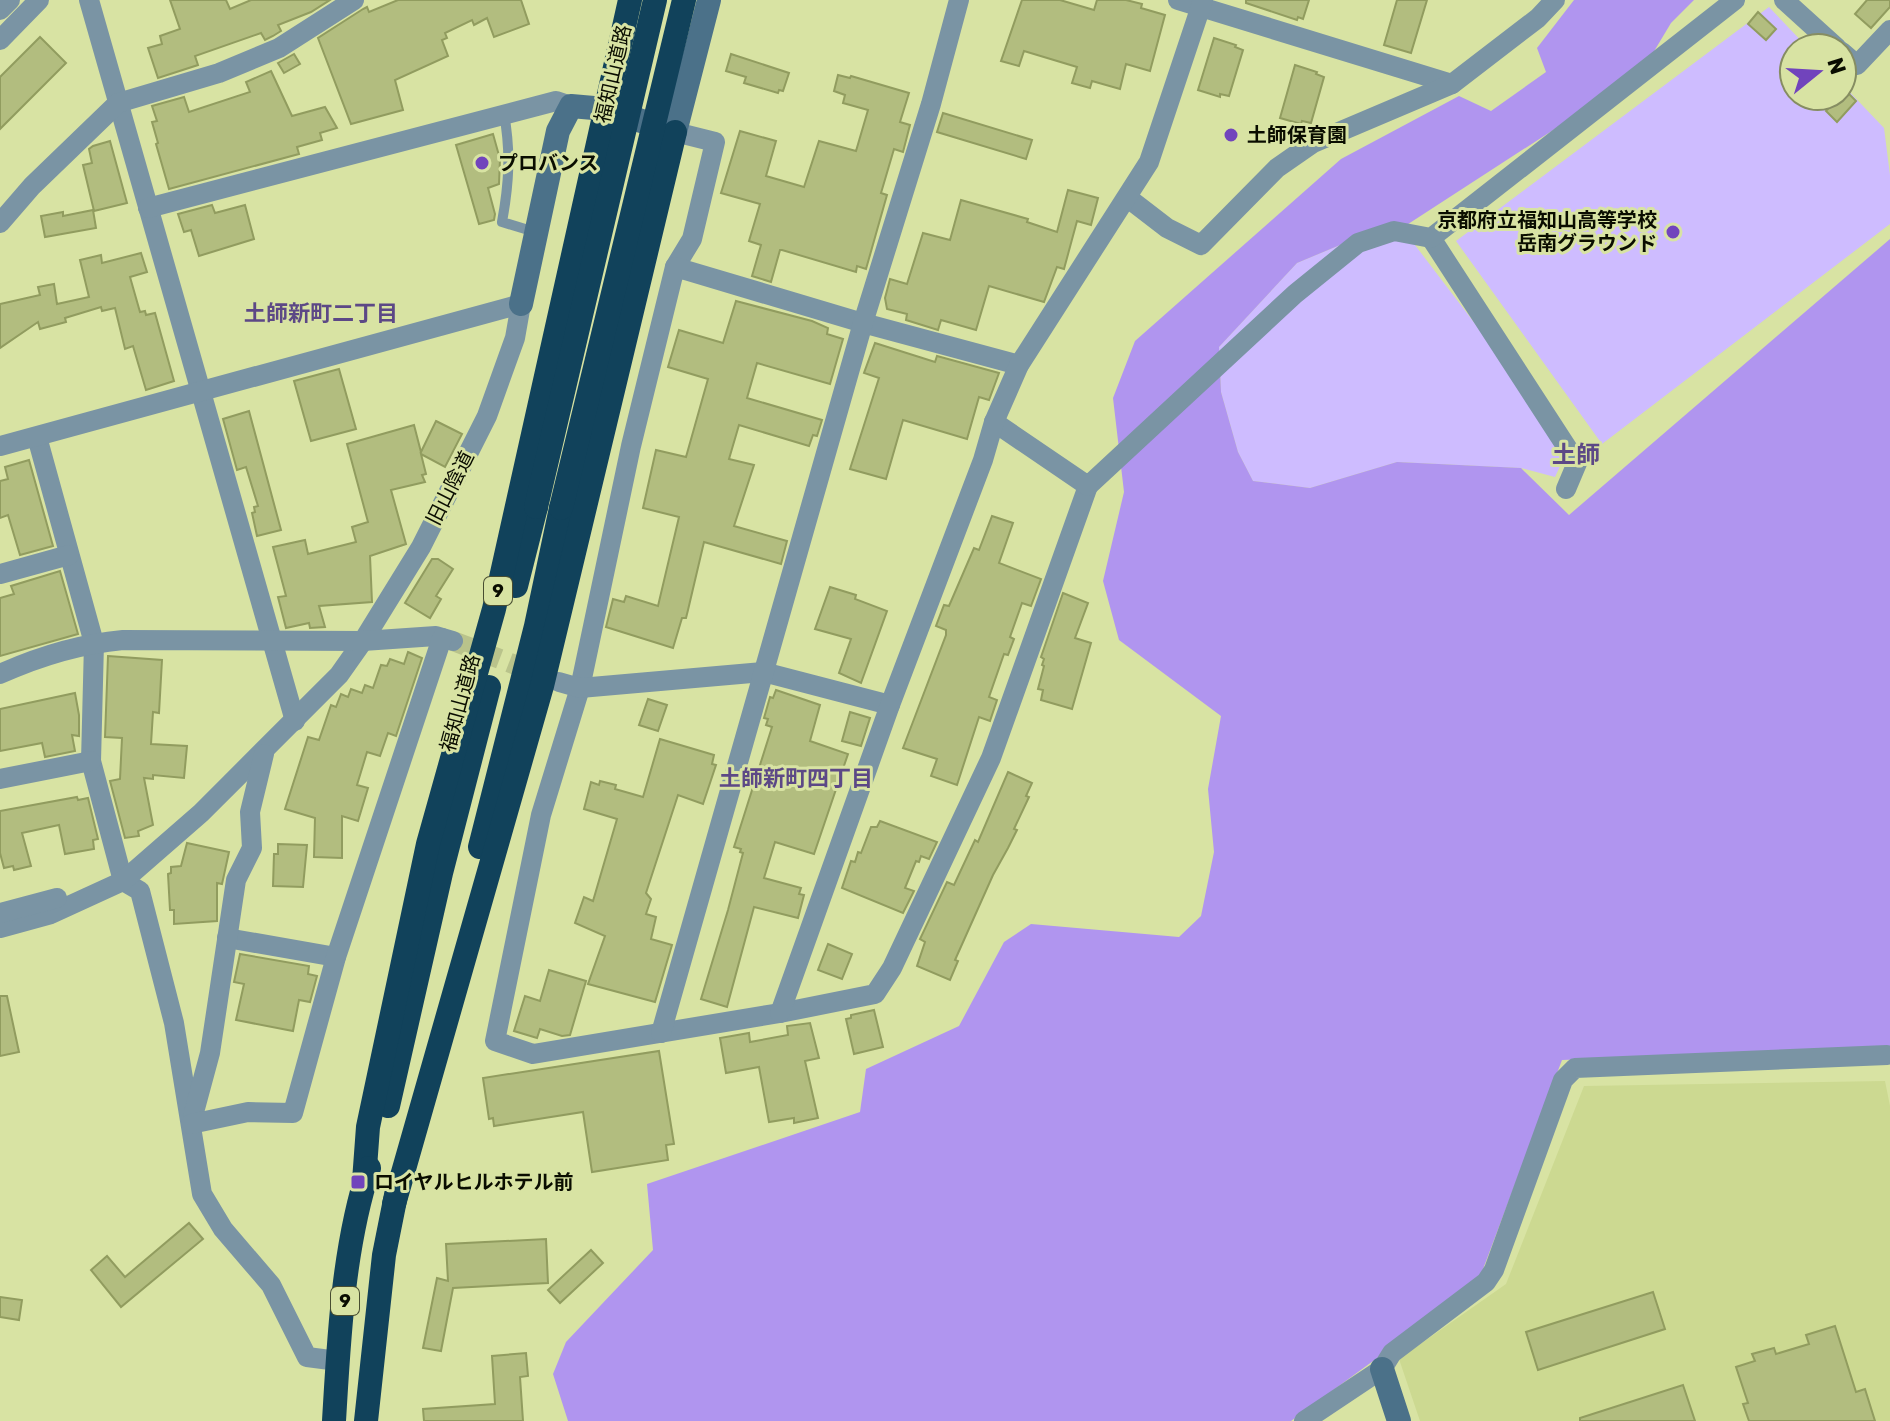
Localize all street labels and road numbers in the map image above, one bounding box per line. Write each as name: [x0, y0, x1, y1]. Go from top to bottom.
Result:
street label: 福知山道路: [590, 23, 636, 125]
street label: 旧山陰道: [421, 447, 479, 529]
road number: 9: [484, 577, 512, 605]
street label: 福知山道路: [435, 652, 485, 754]
road number: 9: [331, 1287, 359, 1315]

